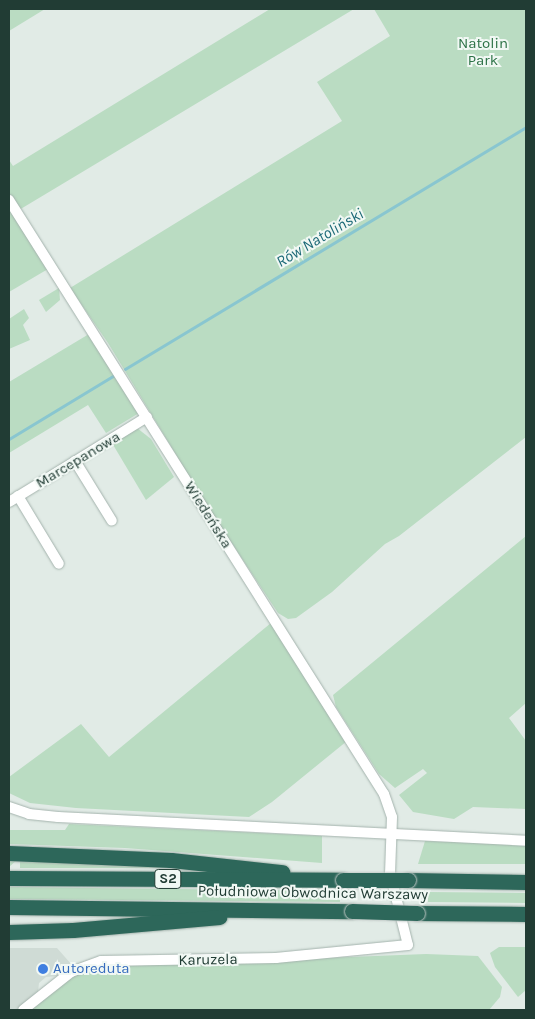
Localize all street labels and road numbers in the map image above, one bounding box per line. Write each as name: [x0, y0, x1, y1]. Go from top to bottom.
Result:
street label: Marcepanowa: [33, 428, 123, 492]
street label: Wiedeńska: [180, 478, 236, 552]
road number: S2: [154, 868, 182, 891]
street label: Południowa Obwodnica Warszawy: [198, 882, 428, 904]
street label: Karuzela: [178, 950, 238, 970]

